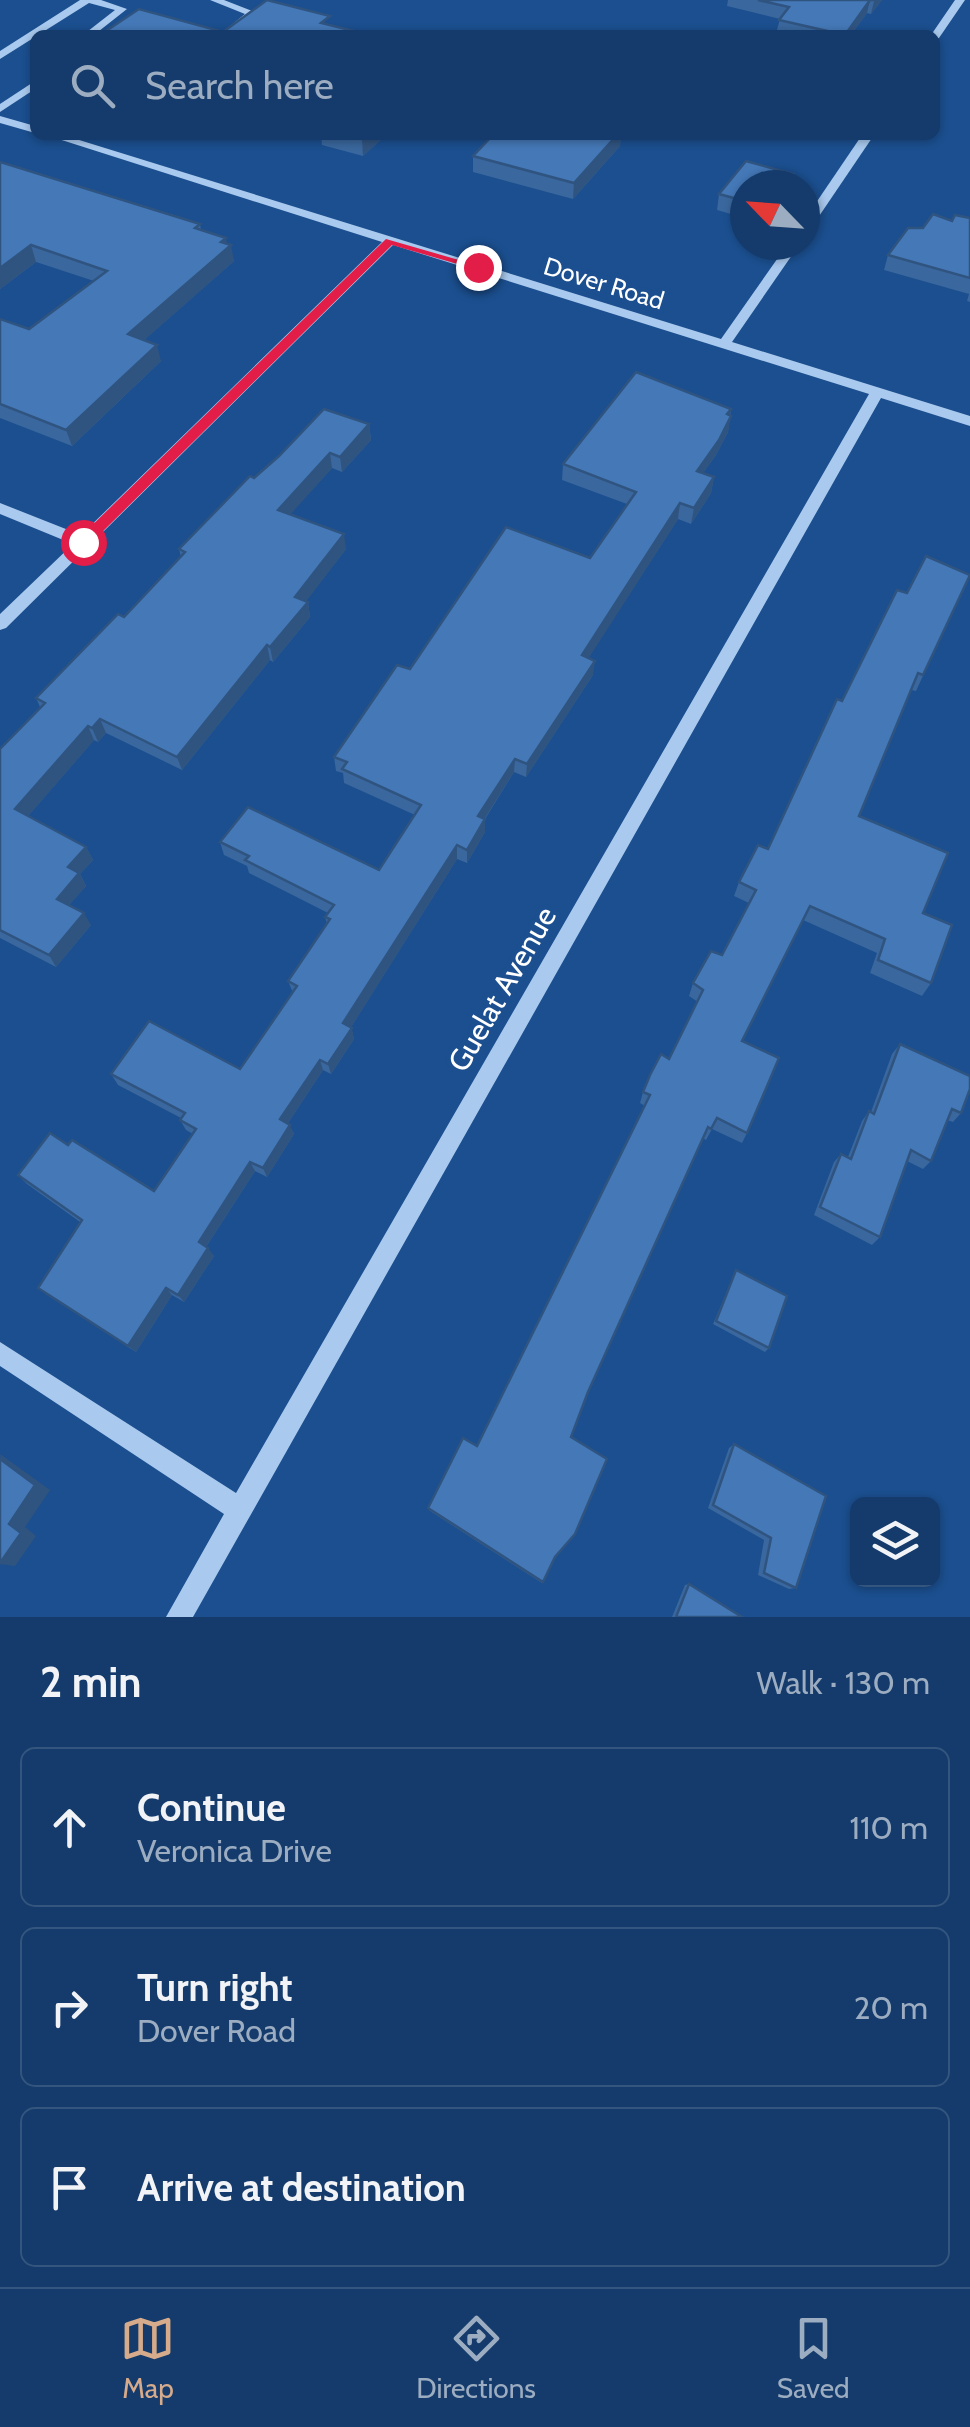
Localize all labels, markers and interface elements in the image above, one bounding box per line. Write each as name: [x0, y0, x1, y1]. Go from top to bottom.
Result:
search box: [30, 30, 940, 140]
icon: search: [65, 58, 120, 113]
text: Search here: [145, 62, 334, 109]
north arrow: [730, 170, 820, 260]
route end: [456, 245, 502, 291]
street label: Dover Road: [540, 251, 668, 315]
route start: [61, 520, 107, 566]
street label: Guelat Avenue: [440, 900, 564, 1078]
map controls: [850, 1497, 940, 1587]
button: layers: [850, 1497, 940, 1587]
text: 2 min: [40, 1656, 141, 1708]
text: Walk · 130 m: [756, 1663, 930, 1702]
text: Continue: [137, 1784, 286, 1831]
icon: ahead: [42, 1800, 97, 1855]
text: 110 m: [850, 1808, 928, 1847]
text: Veronica Drive: [137, 1831, 332, 1870]
text: Turn right: [137, 1964, 293, 2011]
icon: right: [42, 1980, 97, 2035]
text: 20 m: [854, 1988, 928, 2027]
text: Dover Road: [137, 2011, 296, 2050]
icon: arrive: [42, 2160, 97, 2215]
text: Arrive at destination: [137, 2164, 466, 2211]
tab: Map: [120, 2311, 175, 2405]
tab: Directions: [416, 2311, 536, 2405]
tab: Saved: [777, 2311, 850, 2405]

